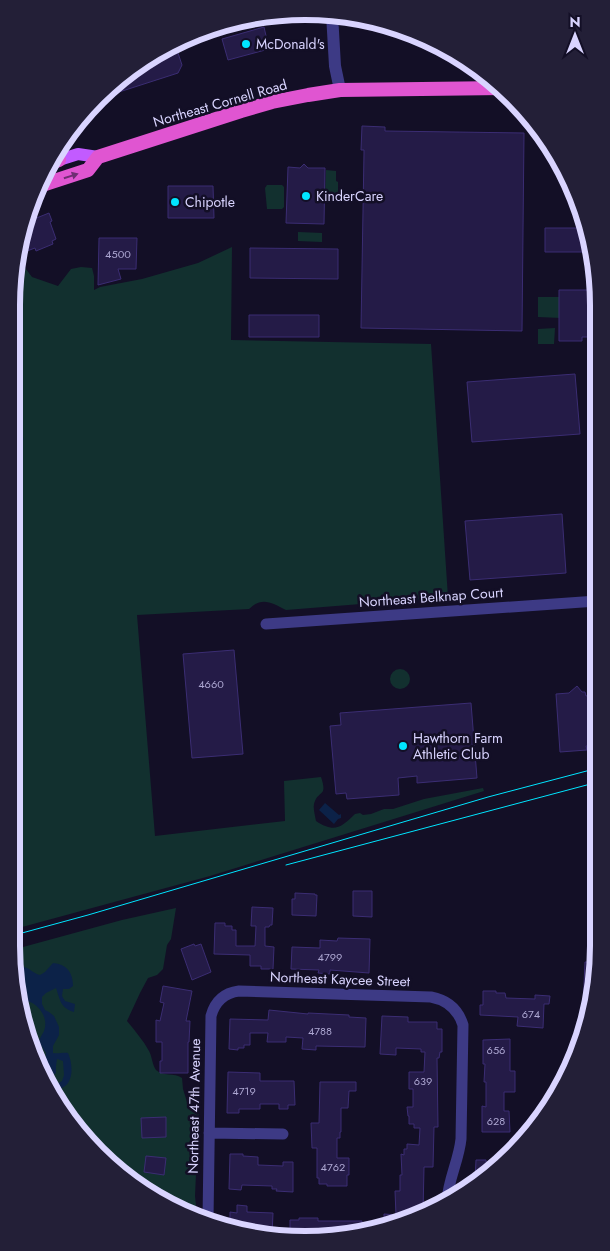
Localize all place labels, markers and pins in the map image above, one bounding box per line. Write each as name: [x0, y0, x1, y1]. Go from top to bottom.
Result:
place label: McDonald's: [256, 34, 325, 54]
marker: McDonald's: [240, 38, 252, 50]
place label: KinderCare: [316, 186, 383, 206]
marker: KinderCare: [300, 190, 312, 202]
place label: Chipotle: [185, 192, 235, 212]
marker: Chipotle: [169, 196, 181, 208]
place label: Hawthorn Farm Athletic Club: [413, 728, 503, 764]
marker: Hawthorn Farm Athletic Club: [397, 740, 409, 752]

